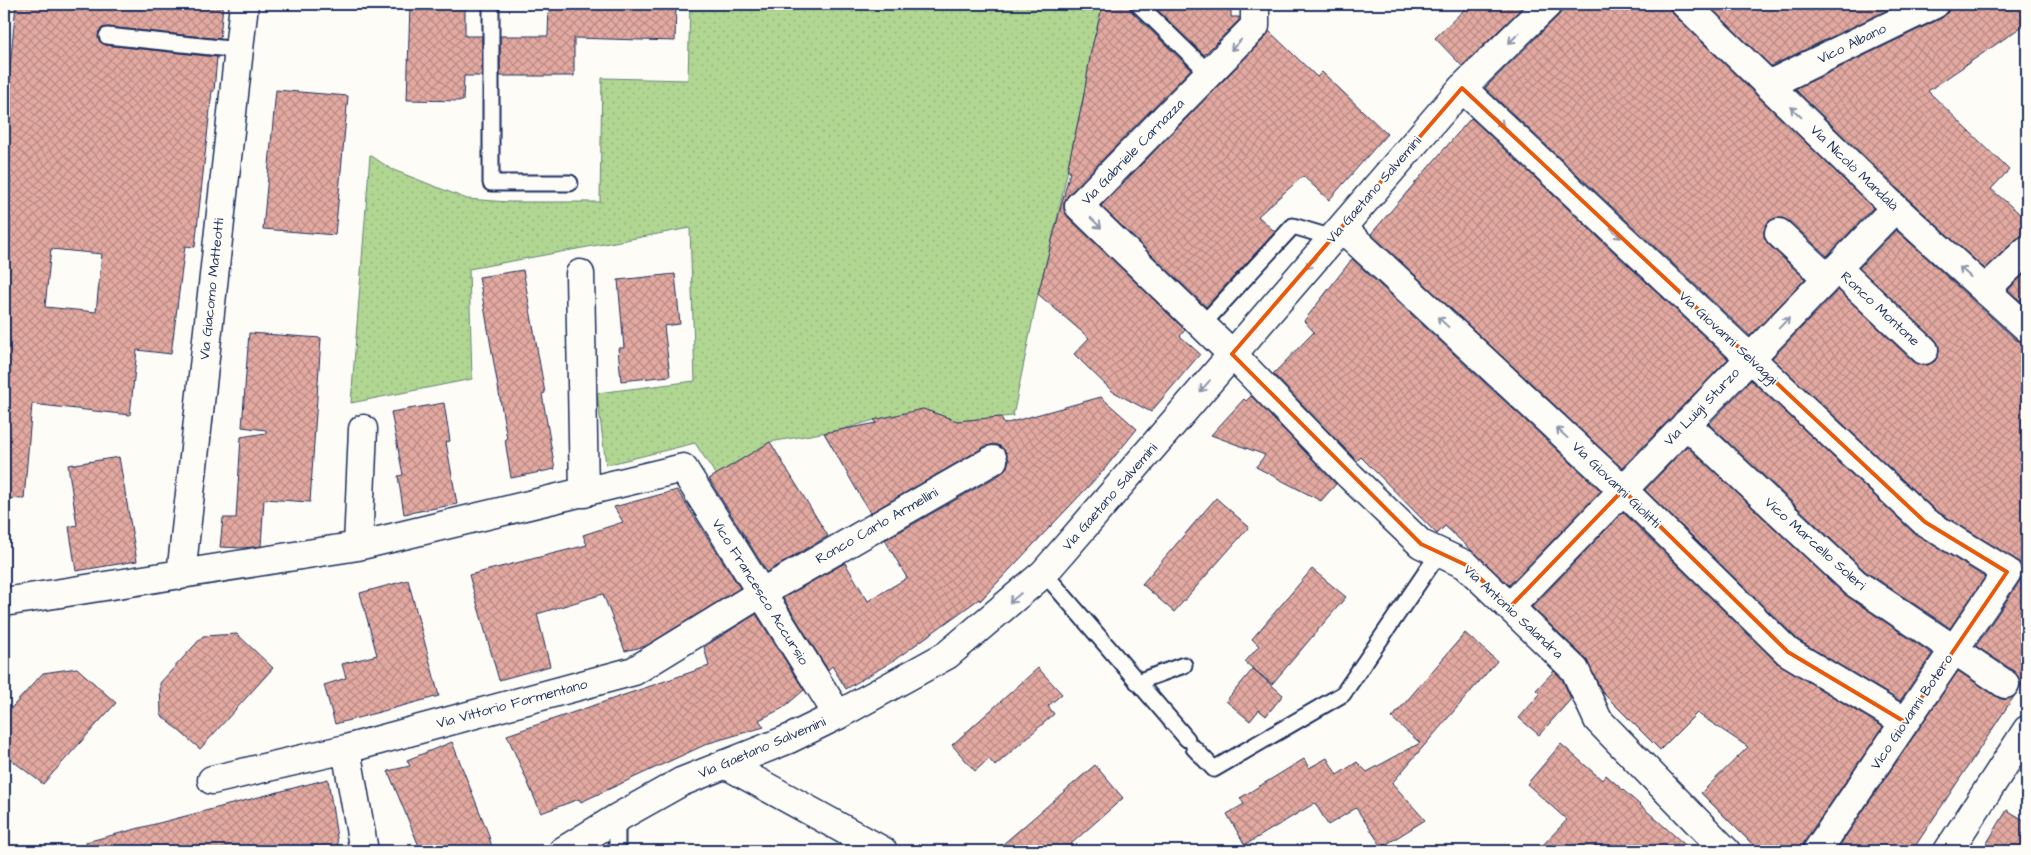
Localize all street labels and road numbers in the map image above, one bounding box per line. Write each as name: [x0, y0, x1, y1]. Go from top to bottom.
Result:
street label: Vico Albano: [1814, 19, 1890, 69]
street label: Via Gabriele Carnazza: [1077, 94, 1189, 210]
street label: Via Nicolò Mandalà: [1805, 120, 1903, 216]
street label: Via Gaetano Salvemini: [1322, 132, 1426, 248]
street label: Via Giacomo Matteotti: [195, 217, 229, 361]
street label: Ronco Montone: [1836, 267, 1924, 351]
street label: Via Giovanni Selvaggi: [1674, 287, 1782, 389]
street label: Via Luigi Sturzo: [1659, 363, 1745, 451]
street label: Via Giovanni Giolitti: [1567, 437, 1665, 533]
street label: Via Gaetano Salvemini: [1058, 439, 1162, 555]
street label: Ronco Carlo Armellini: [812, 483, 942, 569]
street label: Vico Marcello Soleri: [1760, 493, 1870, 595]
street label: Vico Francesco Accursio: [707, 515, 813, 669]
street label: Via Antonio Salandra: [1459, 560, 1567, 664]
street label: Vico Giovanni Botero: [1866, 650, 1958, 774]
street label: Via Vittorio Formentano: [434, 674, 590, 734]
street label: Via Gaetano Salvemini: [695, 712, 829, 784]

